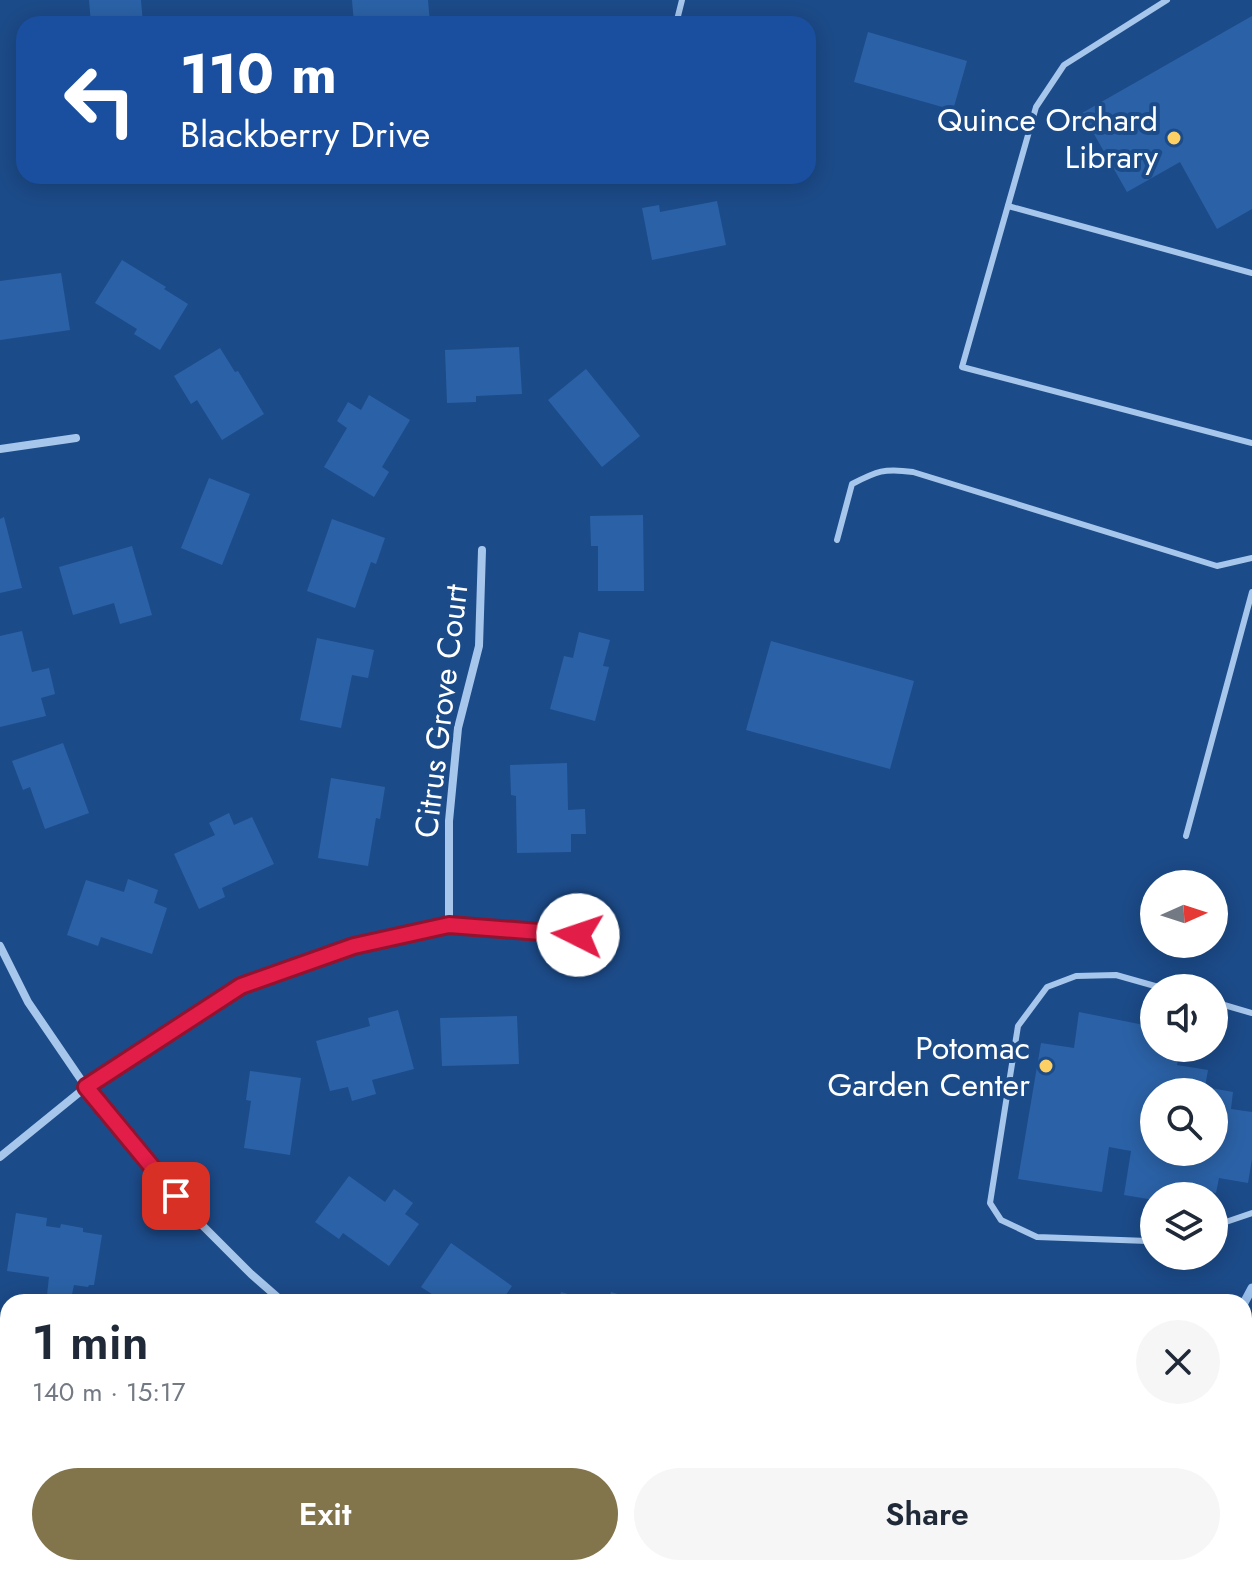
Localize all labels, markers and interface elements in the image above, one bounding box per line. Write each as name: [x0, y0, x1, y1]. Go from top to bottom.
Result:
text: 110 m: [180, 33, 337, 114]
icon: left: [48, 48, 152, 152]
place label: Quince Orchard Library: [937, 97, 1159, 180]
text: Blackberry Drive: [180, 108, 430, 160]
marker: Quince Orchard Library: [1165, 129, 1183, 147]
street label: Citrus Grove Court: [403, 581, 479, 840]
north arrow: [1140, 870, 1228, 958]
map controls: [1140, 870, 1228, 1270]
position arrow: [536, 893, 620, 977]
button: sound: [1140, 974, 1228, 1062]
place label: Potomac Garden Center: [827, 1025, 1030, 1108]
marker: Potomac Garden Center: [1037, 1057, 1055, 1075]
button: search: [1140, 1078, 1228, 1166]
pin: [142, 1162, 210, 1230]
icon: arrive: [154, 1174, 198, 1218]
button: layers: [1140, 1182, 1228, 1270]
text: 1 min: [32, 1308, 149, 1377]
button: close: [1136, 1320, 1220, 1404]
text: 140 m · 15:17: [32, 1373, 185, 1411]
button: Exit: [32, 1468, 618, 1560]
button: Share: [634, 1468, 1220, 1560]

